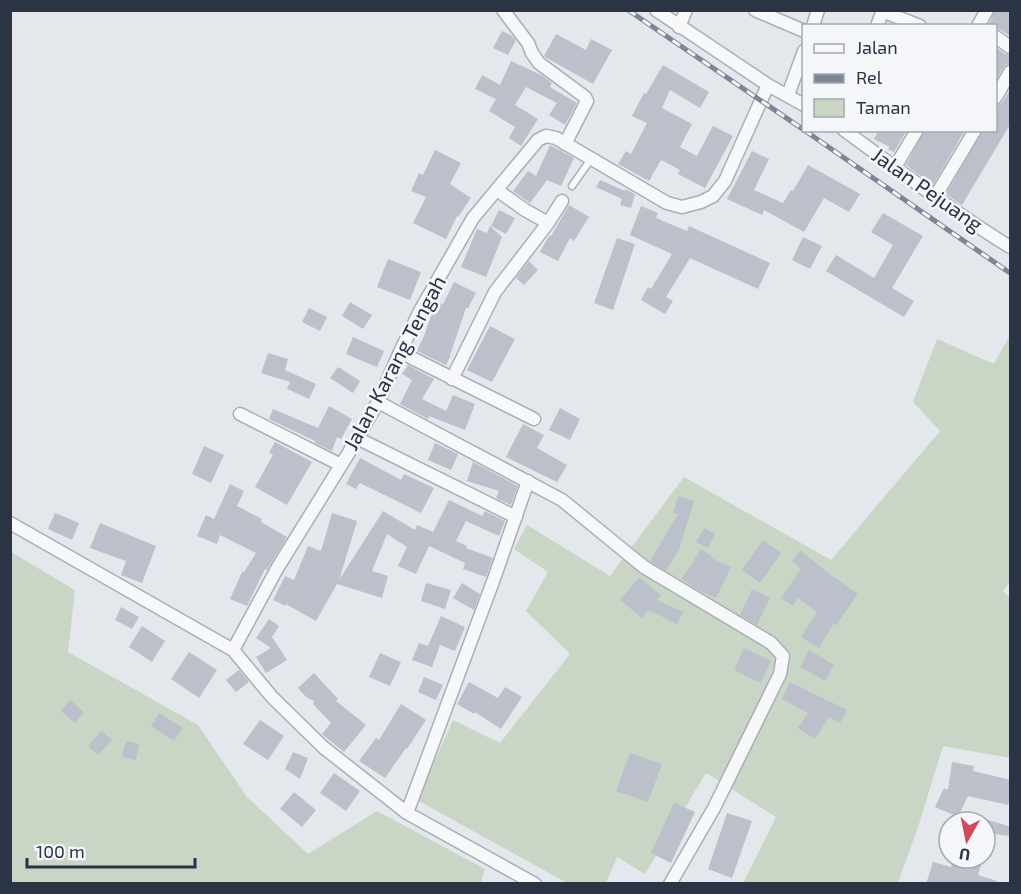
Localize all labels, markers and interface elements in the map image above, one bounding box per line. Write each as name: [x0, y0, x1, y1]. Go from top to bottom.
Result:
legend: [802, 24, 997, 132]
text: Jalan: [856, 36, 898, 58]
text: Rel: [856, 66, 883, 88]
text: Taman: [856, 96, 911, 118]
street label: Jalan Pejuang: [867, 141, 988, 237]
street label: Jalan Karang Tengah: [337, 271, 450, 454]
north arrow: [937, 810, 997, 870]
scale bar: [27, 831, 195, 869]
text: 100 m: [36, 840, 85, 862]
text: U: [958, 845, 971, 866]

